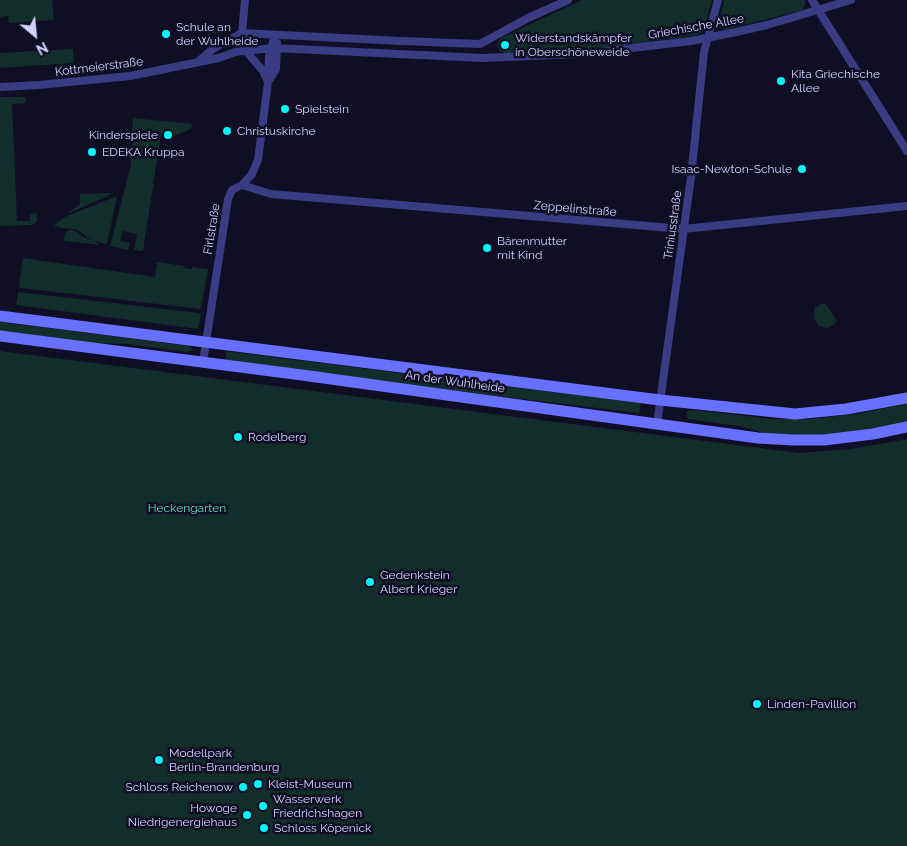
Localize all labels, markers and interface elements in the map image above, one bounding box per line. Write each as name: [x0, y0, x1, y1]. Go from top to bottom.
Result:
north arrow: [10, 10, 60, 60]
street label: Griechische Allee: [647, 11, 745, 43]
place label: Schule an der Wuhlheide: [176, 20, 258, 48]
marker: Schule an der Wuhlheide: [160, 28, 172, 40]
place label: Widerstandskämpfer in Oberschöneweide: [515, 31, 632, 59]
text: N: [34, 39, 51, 58]
marker: Widerstandskämpfer in Oberschöneweide: [499, 39, 511, 51]
street label: Kottmeierstraße: [54, 54, 144, 80]
place label: Kita Griechische Allee: [791, 67, 880, 95]
marker: Kita Griechische Allee: [775, 75, 787, 87]
place label: Spielstein: [295, 102, 349, 116]
marker: Spielstein: [279, 103, 291, 115]
place label: Christuskirche: [237, 124, 315, 138]
marker: Christuskirche: [221, 125, 233, 137]
place label: Kinderspiele: [89, 128, 158, 142]
marker: Kinderspiele: [162, 129, 174, 141]
place label: EDEKA Kruppa: [102, 145, 184, 159]
marker: EDEKA Kruppa: [86, 146, 98, 158]
place label: Isaac-Newton-Schule: [671, 162, 792, 176]
marker: Isaac-Newton-Schule: [796, 163, 808, 175]
street label: Triniusstraße: [661, 189, 685, 261]
street label: Zeppelinstraße: [533, 198, 617, 220]
street label: Firlstraße: [201, 203, 223, 255]
place label: Bärenmutter mit Kind: [497, 234, 567, 262]
marker: Bärenmutter mit Kind: [481, 242, 493, 254]
street label: An der Wuhlheide: [404, 368, 506, 396]
place label: Rodelberg: [248, 430, 306, 444]
marker: Rodelberg: [232, 431, 244, 443]
park label: Heckengarten: [148, 501, 226, 515]
place label: Gedenkstein Albert Krieger: [380, 568, 457, 596]
marker: Gedenkstein Albert Krieger: [364, 576, 376, 588]
place label: Linden-Pavillion: [767, 697, 856, 711]
marker: Linden-Pavillion: [751, 698, 763, 710]
place label: Modellpark Berlin-Brandenburg: [169, 746, 279, 774]
marker: Modellpark Berlin-Brandenburg: [153, 754, 165, 766]
place label: Kleist-Museum: [268, 777, 352, 791]
marker: Kleist-Museum: [252, 778, 264, 790]
place label: Schloss Reichenow: [125, 780, 233, 794]
marker: Schloss Reichenow: [237, 781, 249, 793]
place label: Wasserwerk Friedrichshagen: [273, 792, 362, 820]
marker: Wasserwerk Friedrichshagen: [257, 800, 269, 812]
place label: Howoge Niedrigenergiehaus: [128, 801, 237, 829]
marker: Howoge Niedrigenergiehaus: [241, 809, 253, 821]
place label: Schloss Köpenick: [274, 821, 371, 835]
marker: Schloss Köpenick: [258, 822, 270, 834]

